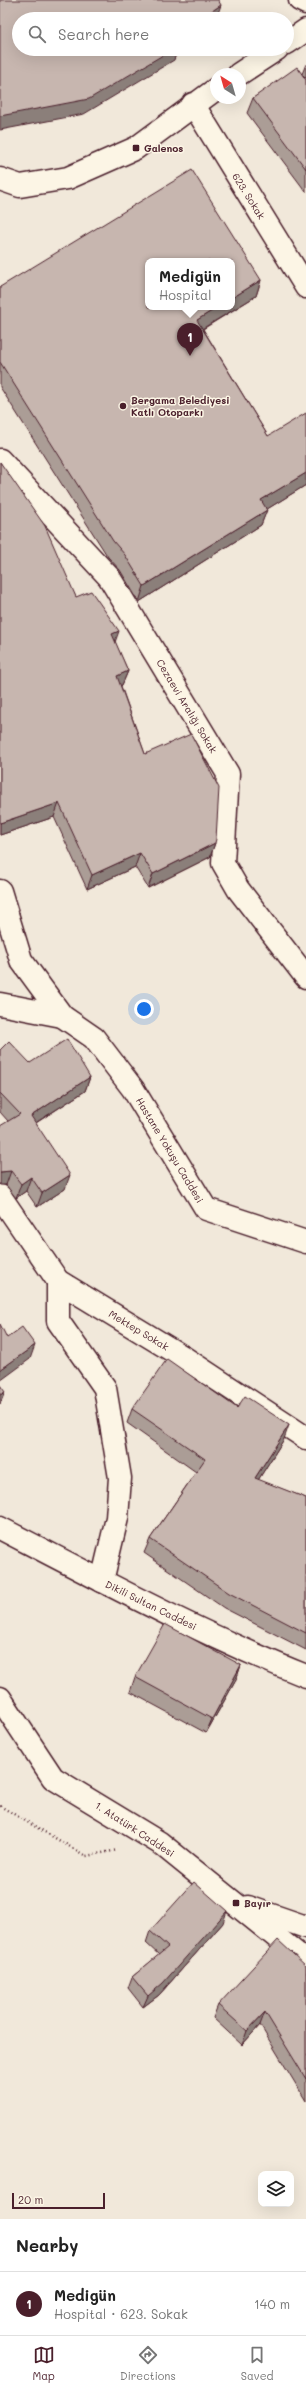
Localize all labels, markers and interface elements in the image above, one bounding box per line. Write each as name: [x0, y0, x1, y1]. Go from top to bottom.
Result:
search box: [12, 12, 294, 56]
icon: search: [26, 23, 48, 45]
text: Search here: [58, 24, 149, 44]
north arrow: [210, 68, 246, 104]
place label: Galenos: [144, 141, 183, 155]
marker: Galenos: [131, 143, 141, 153]
street label: 623. Sokak: [229, 170, 269, 222]
popup: [145, 258, 235, 310]
text: Medigün: [159, 266, 221, 286]
text: Hospital: [159, 286, 211, 303]
pin: 1: [177, 323, 203, 356]
place label: Bergama Belediyesi Katlı Otoparkı: [131, 393, 230, 419]
marker: Bergama Belediyesi Katlı Otoparkı: [118, 401, 128, 411]
street label: Cezaevi Aralığı Sokak: [153, 656, 221, 756]
your location: [134, 999, 154, 1019]
street label: Hastane Yokuşu Caddesi: [133, 1095, 207, 1205]
street label: Mektep Sokak: [106, 1307, 172, 1353]
street label: Dikili Sultan Caddesi: [103, 1577, 199, 1633]
street label: 1. Atatürk Caddesi: [93, 1798, 177, 1860]
place label: Bayır: [244, 1896, 271, 1910]
marker: Bayır: [231, 1898, 241, 1908]
map controls: [258, 2171, 294, 2207]
button: layers: [258, 2171, 294, 2207]
scale bar: [12, 2191, 105, 2210]
text: 20 m: [18, 2192, 43, 2207]
text: Nearby: [16, 2234, 78, 2256]
text: Medigün: [54, 2285, 116, 2305]
text: 1: [26, 2295, 32, 2312]
text: 140 m: [254, 2295, 290, 2312]
text: Hospital · 623. Sokak: [54, 2305, 188, 2322]
tab: Map: [33, 2344, 55, 2383]
tab: Directions: [120, 2344, 176, 2383]
tab: Saved: [241, 2344, 273, 2383]

